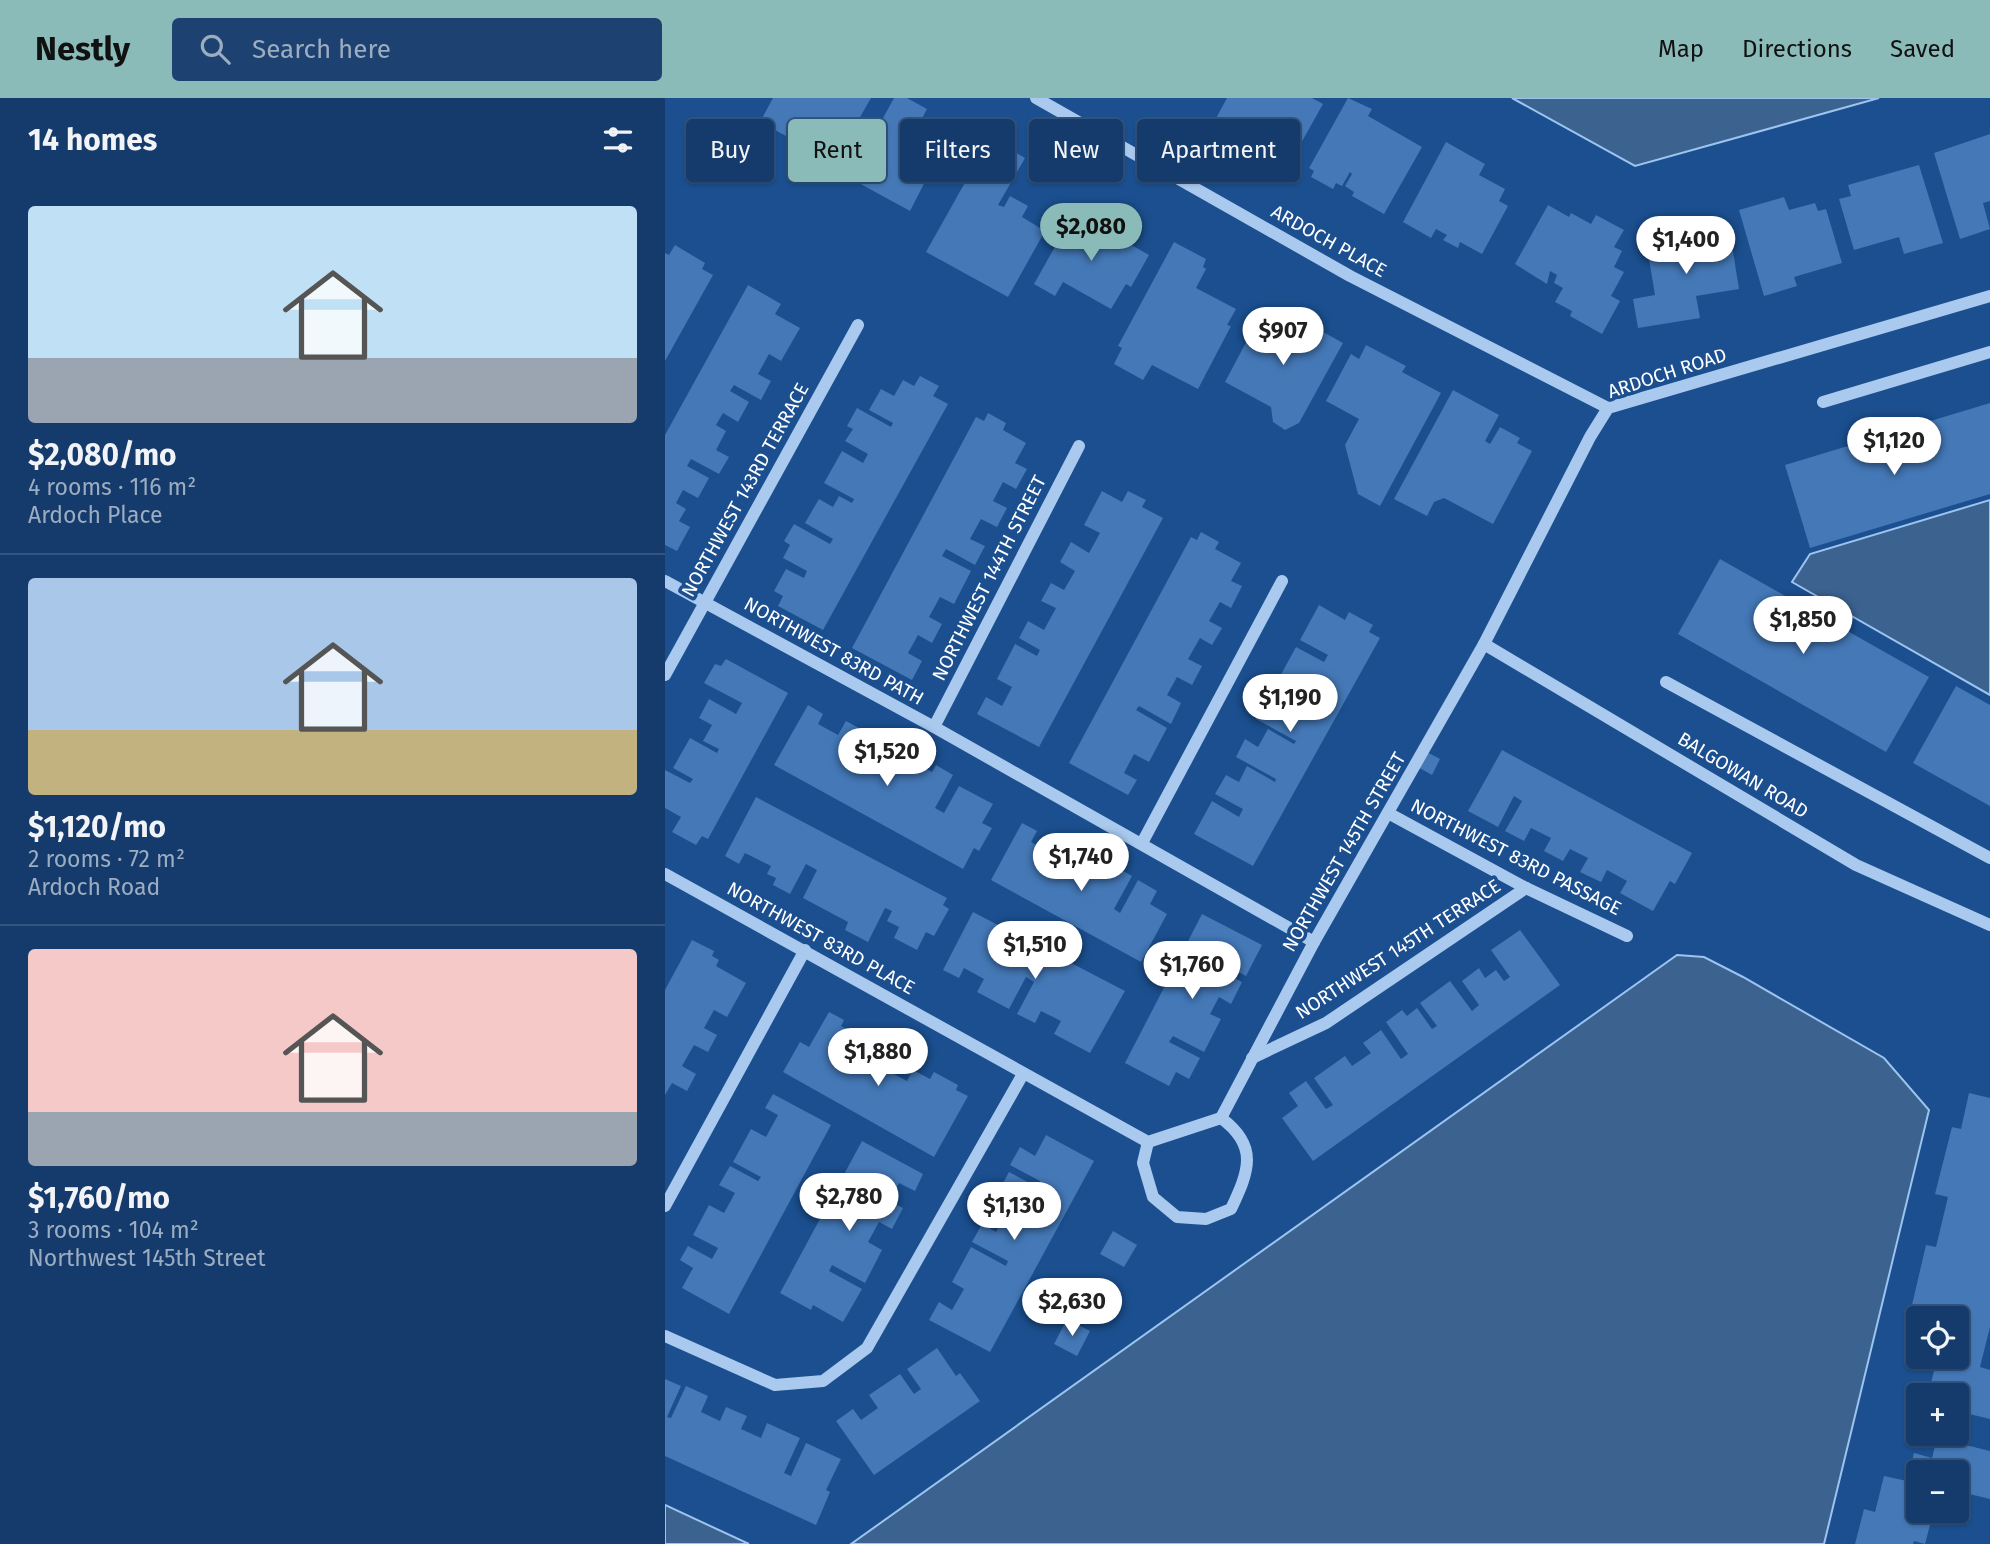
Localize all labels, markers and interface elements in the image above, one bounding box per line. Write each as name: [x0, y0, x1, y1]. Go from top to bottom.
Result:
search box: [172, 18, 662, 81]
text: Nestly: [35, 29, 130, 69]
icon: search: [196, 30, 234, 68]
text: Search here: [252, 34, 391, 65]
text: Map: [1658, 35, 1704, 63]
text: Directions: [1742, 35, 1852, 63]
text: Saved: [1890, 35, 1955, 63]
chip: Buy: [686, 119, 774, 182]
chip: Rent: [788, 119, 886, 182]
chip: Filters: [900, 119, 1015, 182]
chip: New: [1029, 119, 1123, 182]
chip: Apartment: [1137, 119, 1300, 182]
icon: filters: [599, 121, 637, 159]
text: 14 homes: [28, 122, 157, 158]
street label: ARDOCH PLACE: [1267, 200, 1391, 282]
pin: $2,080: [1034, 204, 1148, 263]
text: $2,080: [1056, 212, 1126, 240]
pin: $1,400: [1629, 216, 1743, 276]
text: $1,400: [1652, 225, 1720, 253]
icon: home: [270, 252, 396, 378]
pin: $907: [1242, 308, 1324, 367]
text: $907: [1259, 316, 1307, 344]
street label: ARDOCH ROAD: [1605, 343, 1729, 403]
street label: NORTHWEST 143RD TERRACE: [676, 379, 814, 601]
pin: $1,120: [1837, 418, 1951, 477]
text: $1,120: [1863, 426, 1925, 454]
text: $2,080/mo: [28, 437, 177, 473]
street label: NORTHWEST 144TH STREET: [927, 471, 1051, 684]
text: 4 rooms · 116 m²: [28, 473, 196, 501]
text: Ardoch Place: [28, 501, 162, 529]
street label: NORTHWEST 83RD PATH: [740, 592, 928, 710]
pin: $1,850: [1746, 596, 1860, 656]
text: $1,850: [1769, 605, 1837, 633]
icon: home: [270, 624, 396, 750]
pin: $1,190: [1233, 674, 1347, 734]
text: $1,190: [1259, 683, 1321, 711]
street label: BALGOWAN ROAD: [1674, 727, 1812, 823]
pin: $1,520: [830, 728, 944, 788]
text: $1,520: [854, 737, 920, 765]
street label: NORTHWEST 145TH STREET: [1277, 748, 1411, 956]
street label: NORTHWEST 83RD PASSAGE: [1407, 794, 1625, 920]
text: $1,120/mo: [28, 809, 166, 845]
pin: $1,740: [1024, 834, 1138, 893]
text: $1,740: [1049, 842, 1113, 870]
text: 2 rooms · 72 m²: [28, 845, 185, 873]
text: Ardoch Road: [28, 873, 160, 901]
street label: NORTHWEST 145TH TERRACE: [1291, 874, 1505, 1024]
street label: NORTHWEST 83RD PLACE: [723, 877, 919, 999]
pin: $1,510: [978, 922, 1092, 981]
text: $1,510: [1003, 930, 1067, 958]
pin: $1,760: [1135, 942, 1249, 1001]
text: $1,760: [1160, 950, 1224, 978]
icon: home: [270, 995, 396, 1121]
pin: $1,880: [821, 1028, 935, 1088]
text: $1,880: [844, 1037, 912, 1065]
pin: $2,780: [792, 1174, 906, 1233]
text: $1,760/mo: [28, 1180, 170, 1216]
text: $2,780: [816, 1182, 883, 1210]
pin: $1,130: [957, 1182, 1071, 1242]
text: $1,130: [983, 1191, 1045, 1219]
text: 3 rooms · 104 m²: [28, 1216, 199, 1244]
text: Northwest 145th Street: [28, 1244, 266, 1272]
pin: $2,630: [1015, 1278, 1129, 1338]
text: $2,630: [1038, 1287, 1106, 1315]
map controls: [1906, 1306, 1969, 1523]
button: locate: [1906, 1306, 1969, 1369]
button: +: [1906, 1383, 1969, 1446]
button: −: [1906, 1460, 1969, 1523]

